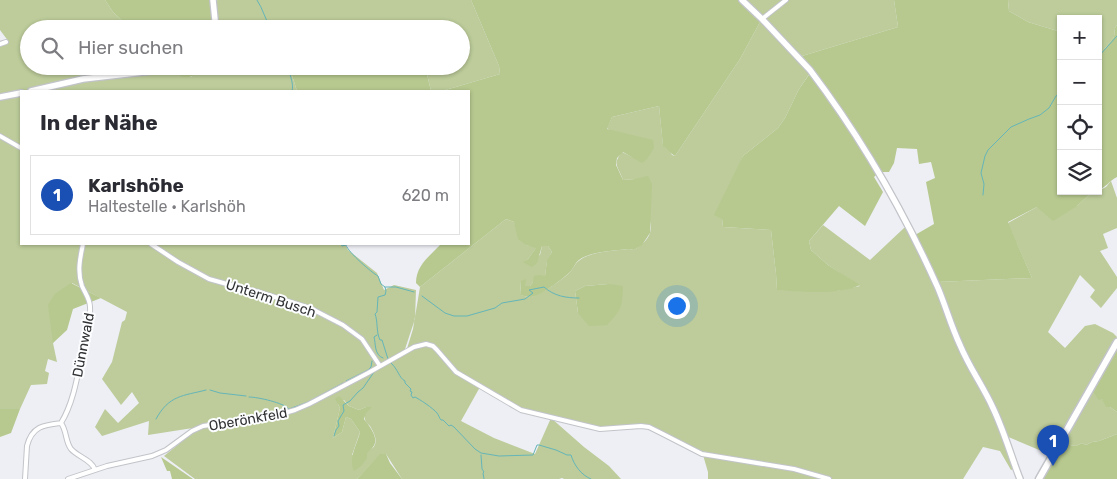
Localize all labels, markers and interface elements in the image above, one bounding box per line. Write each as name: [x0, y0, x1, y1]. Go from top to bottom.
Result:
map controls: [1057, 15, 1102, 195]
button: +: [1057, 15, 1102, 60]
search box: [20, 20, 470, 75]
icon: search: [38, 34, 66, 62]
text: Hier suchen: [78, 36, 184, 59]
button: −: [1057, 60, 1102, 105]
button: locate: [1057, 105, 1102, 150]
text: In der Nähe: [40, 110, 158, 135]
button: layers: [1057, 150, 1102, 195]
text: Karlshöhe: [88, 174, 184, 197]
text: 1: [53, 186, 61, 205]
text: 620 m: [402, 186, 449, 205]
text: Haltestelle · Karlshöh: [88, 197, 246, 216]
street label: Unterm Busch: [224, 276, 318, 321]
your location: [664, 293, 690, 319]
street label: Dünnwald: [69, 311, 98, 379]
street label: Oberönkfeld: [208, 404, 289, 435]
pin: 1: [1037, 425, 1069, 466]

